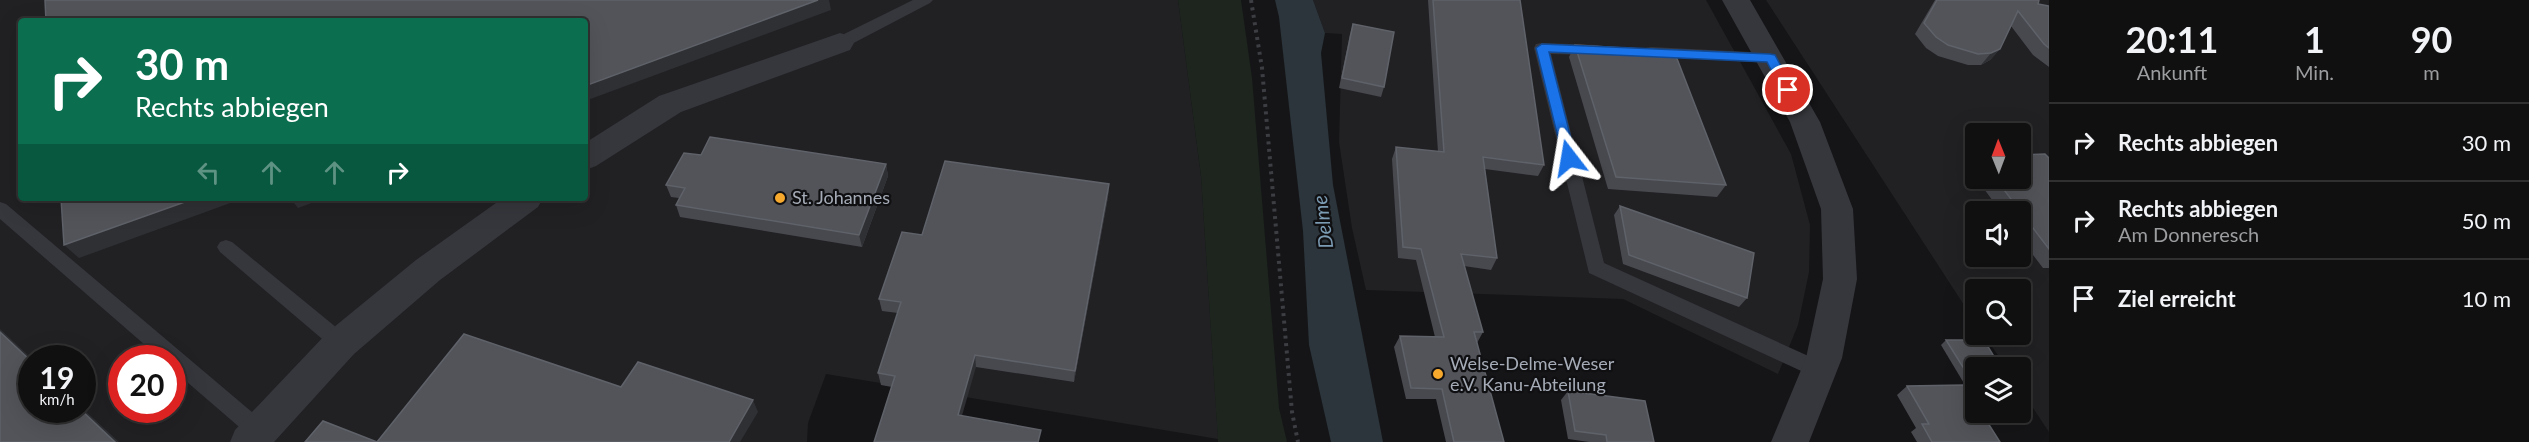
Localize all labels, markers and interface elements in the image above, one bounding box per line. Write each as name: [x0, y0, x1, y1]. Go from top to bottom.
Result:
text: 20:11: [2126, 17, 2218, 61]
text: 1: [2304, 17, 2325, 61]
text: 90: [2411, 17, 2452, 61]
text: 30 m: [135, 39, 229, 89]
icon: right: [36, 42, 114, 120]
text: Ankunft: [2137, 60, 2207, 84]
text: Min.: [2295, 60, 2334, 84]
text: m: [2423, 60, 2440, 84]
pin: [1762, 64, 1813, 115]
icon: arrive: [1771, 73, 1804, 106]
text: Rechts abbiegen: [135, 90, 329, 123]
north arrow: [1965, 123, 2031, 189]
map controls: [1965, 123, 2031, 423]
position arrow: [1537, 126, 1601, 190]
icon: right: [2067, 126, 2100, 159]
text: Rechts abbiegen: [2118, 129, 2278, 156]
text: 30 m: [2462, 129, 2511, 156]
icon: left: [192, 156, 225, 189]
icon: ahead: [255, 156, 288, 189]
icon: ahead: [318, 156, 351, 189]
icon: right: [381, 156, 414, 189]
place label: St. Johannes: [792, 186, 890, 208]
marker: St. Johannes: [773, 191, 787, 205]
water label: Delme: [1307, 194, 1337, 250]
text: Rechts abbiegen: [2118, 195, 2278, 222]
button: sound: [1965, 201, 2031, 267]
icon: right: [2067, 204, 2100, 237]
text: 50 m: [2462, 207, 2511, 234]
text: Am Donneresch: [2118, 222, 2259, 246]
button: search: [1965, 279, 2031, 345]
icon: arrive: [2067, 282, 2100, 315]
text: Ziel erreicht: [2118, 285, 2236, 312]
text: 10 m: [2462, 285, 2511, 312]
speed limit sign: 20: [108, 345, 186, 423]
place label: Welse-Delme-Weser e.V. Kanu-Abteilung: [1450, 352, 1615, 395]
button: layers: [1965, 357, 2031, 423]
text: 19: [40, 359, 74, 395]
marker: Welse-Delme-Weser e.V. Kanu-Abteilung: [1431, 367, 1445, 381]
text: km/h: [39, 390, 75, 408]

